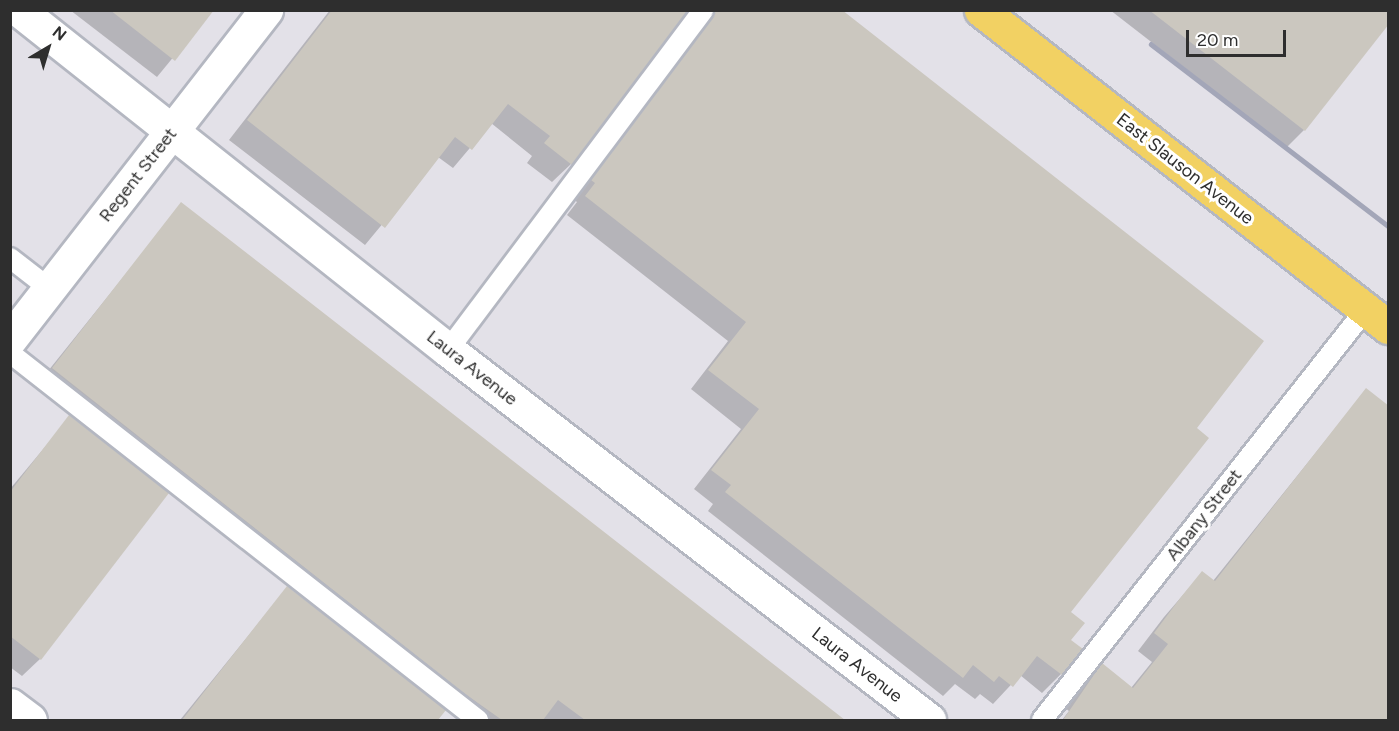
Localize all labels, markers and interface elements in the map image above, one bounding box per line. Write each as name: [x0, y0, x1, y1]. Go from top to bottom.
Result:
north arrow: [18, 18, 78, 78]
scale bar: [1189, 18, 1290, 56]
text: N: [49, 22, 70, 45]
text: 20 m: [1197, 29, 1238, 51]
street label: East Slauson Avenue: [1112, 109, 1258, 229]
street label: Regent Street: [95, 124, 181, 226]
street label: Laura Avenue: [422, 326, 522, 410]
street label: Albany Street: [1162, 465, 1246, 565]
street label: Laura Avenue: [807, 623, 907, 707]

